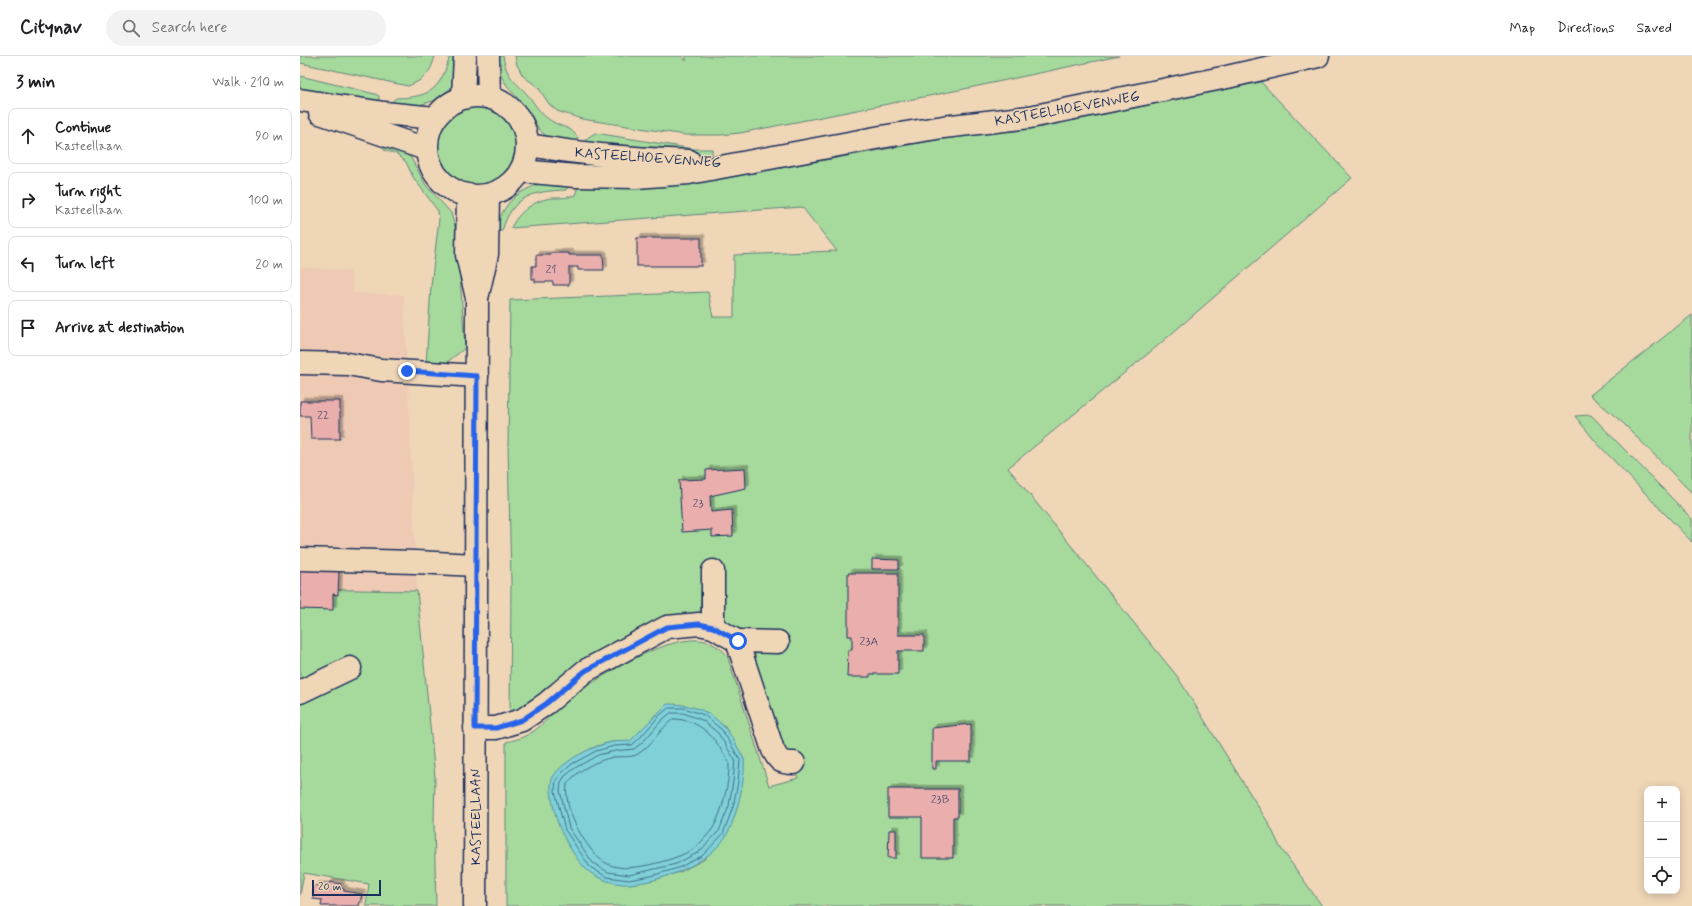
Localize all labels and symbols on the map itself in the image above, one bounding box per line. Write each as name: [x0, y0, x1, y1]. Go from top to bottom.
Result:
street label: KASTEELHOEVENWEG: [993, 87, 1141, 131]
street label: KASTEELHOEVENWEG: [574, 144, 722, 172]
house number: 21: [545, 262, 557, 278]
route end: [398, 362, 416, 380]
house number: 22: [317, 408, 329, 424]
house number: 23: [693, 496, 703, 512]
route start: [729, 632, 747, 650]
house number: 23A: [860, 634, 879, 650]
street label: KASTEELLAAN: [467, 769, 485, 865]
house number: 23B: [931, 792, 950, 808]
scale bar: [312, 878, 381, 897]

